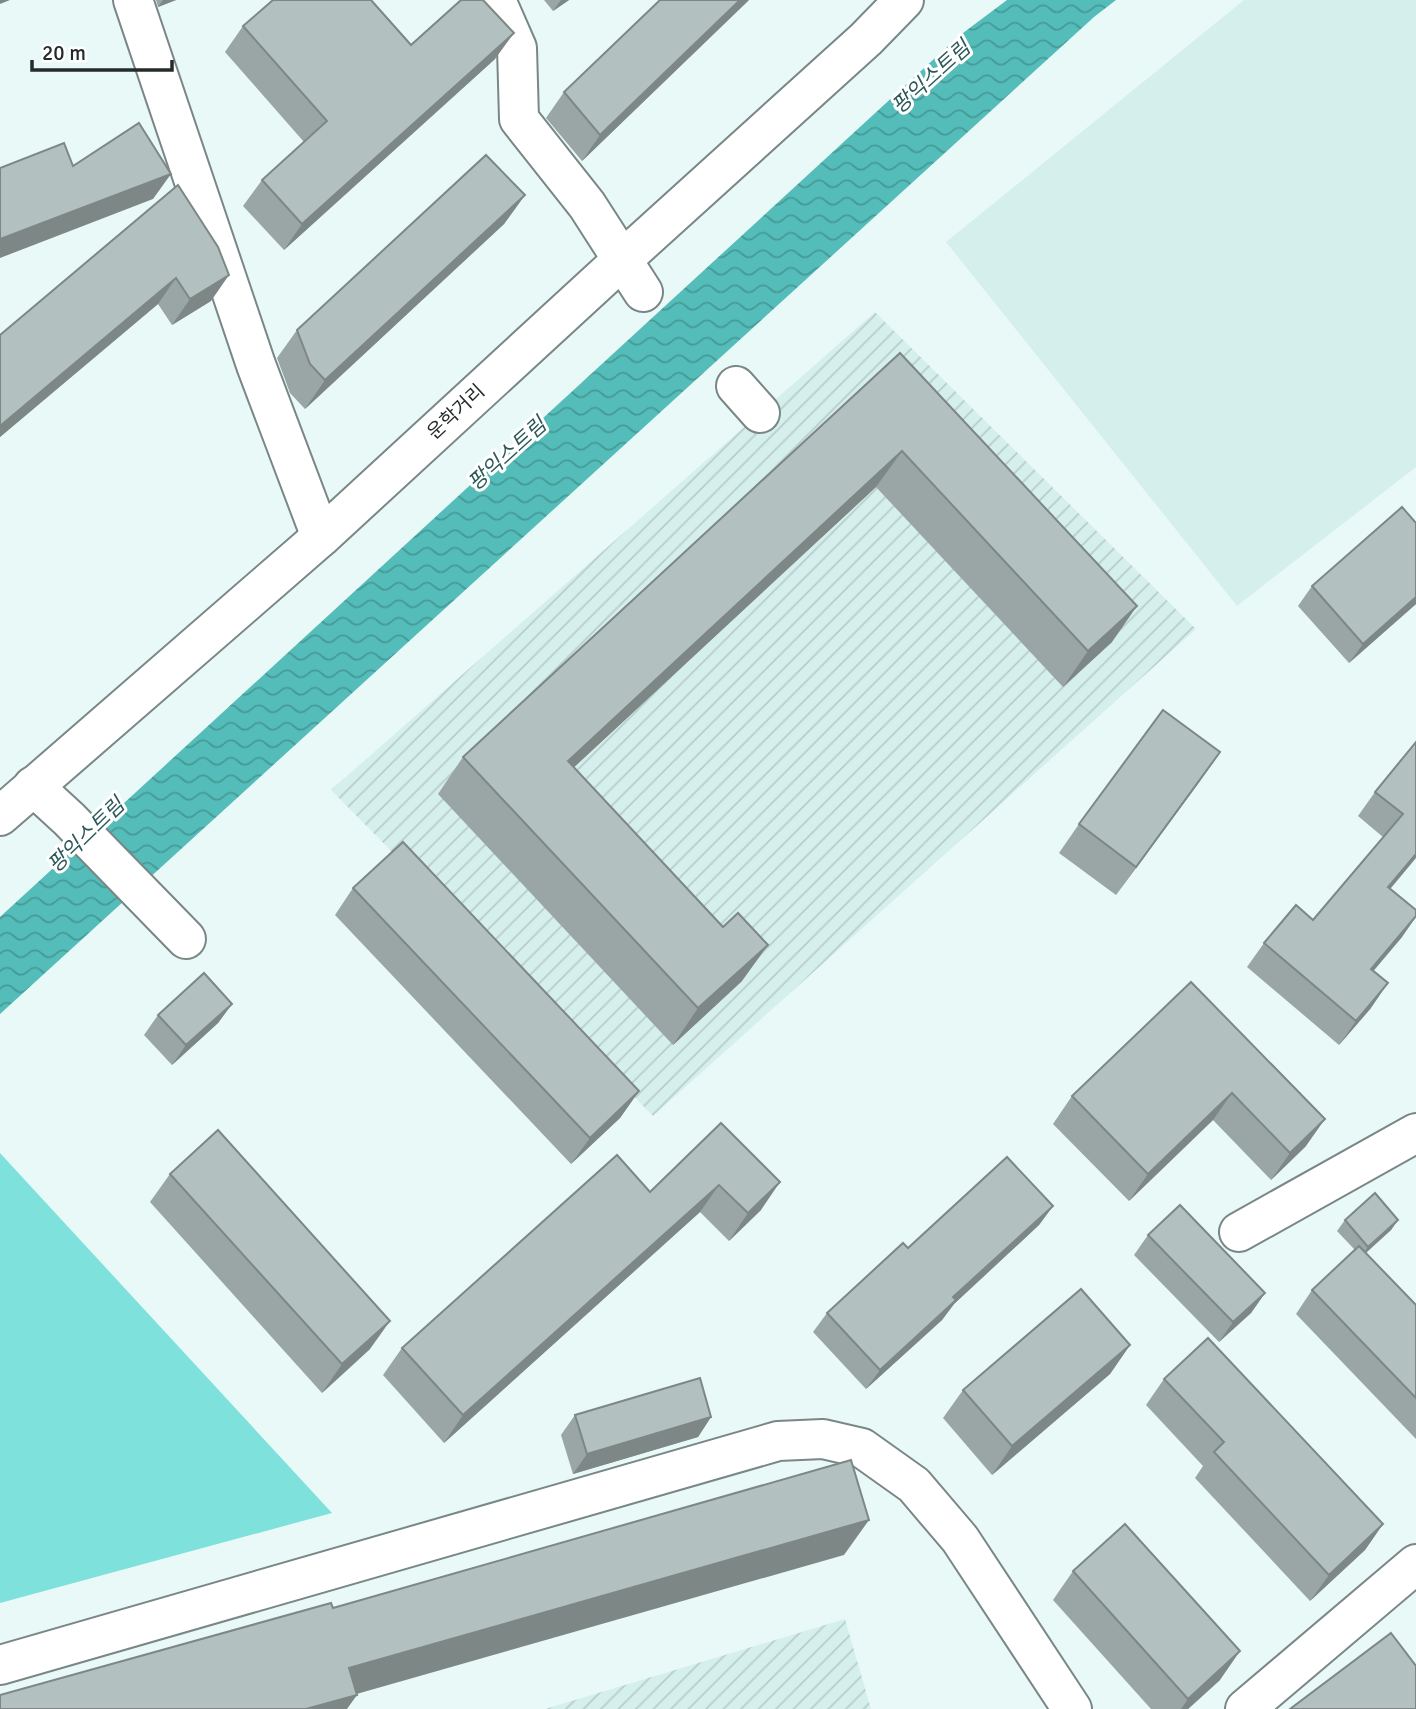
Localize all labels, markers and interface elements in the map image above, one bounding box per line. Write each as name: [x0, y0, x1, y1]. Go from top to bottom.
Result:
scale bar: [32, 28, 172, 72]
water label: 팡익스트림: [886, 34, 977, 119]
text: 20 m: [42, 40, 86, 66]
street label: 운학거리: [422, 379, 490, 445]
water label: 팡익스트림: [462, 411, 553, 496]
water label: 팡익스트림: [42, 791, 131, 878]

